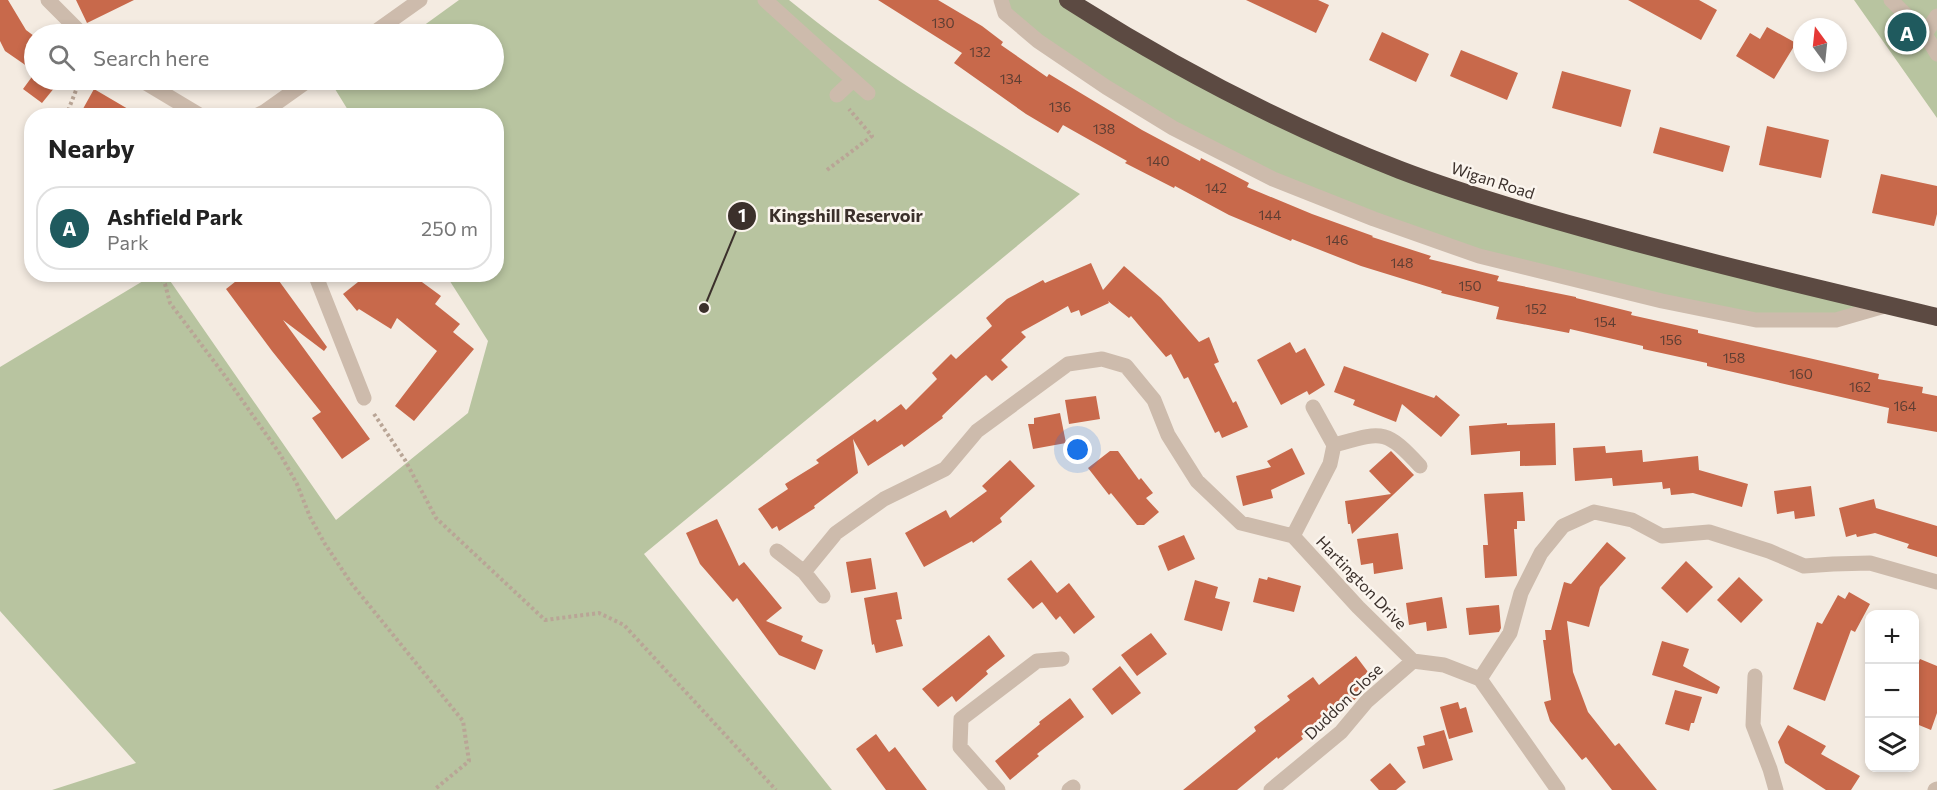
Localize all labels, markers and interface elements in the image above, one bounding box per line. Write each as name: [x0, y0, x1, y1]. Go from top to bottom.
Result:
pin: A: [1888, 9, 1926, 54]
house number: 130: [931, 14, 955, 31]
north arrow: [1793, 18, 1847, 72]
search box: [24, 24, 504, 90]
icon: search: [45, 41, 78, 74]
house number: 132: [969, 43, 991, 60]
text: Search here: [93, 44, 209, 71]
house number: 134: [1000, 70, 1023, 87]
house number: 136: [1049, 98, 1071, 115]
house number: 138: [1093, 120, 1115, 137]
text: Nearby: [48, 132, 135, 163]
house number: 140: [1146, 152, 1170, 169]
street label: Wigan Road: [1449, 158, 1537, 202]
house number: 142: [1205, 179, 1227, 196]
callout: Kingshill Reservoir: [727, 198, 936, 234]
text: Ashfield Park: [107, 203, 243, 230]
text: 1: [738, 204, 746, 226]
text: Kingshill Reservoir: [769, 204, 924, 226]
house number: 144: [1259, 206, 1282, 223]
text: A: [62, 216, 77, 240]
text: 250 m: [421, 216, 478, 240]
text: Park: [107, 230, 149, 254]
house number: 146: [1326, 231, 1348, 248]
house number: 148: [1391, 254, 1413, 271]
house number: 150: [1458, 277, 1482, 294]
house number: 152: [1525, 300, 1547, 317]
house number: 154: [1594, 313, 1617, 330]
house number: 156: [1660, 331, 1682, 348]
house number: 158: [1723, 349, 1745, 366]
house number: 160: [1789, 365, 1813, 382]
house number: 162: [1849, 378, 1871, 395]
house number: 164: [1894, 397, 1917, 414]
your location: [1063, 435, 1092, 464]
street label: Hartington Drive: [1313, 531, 1411, 633]
map controls: [1865, 610, 1919, 772]
button: +: [1865, 610, 1919, 664]
street label: Duddon Close: [1300, 659, 1386, 743]
button: −: [1865, 664, 1919, 718]
button: layers: [1865, 718, 1919, 772]

